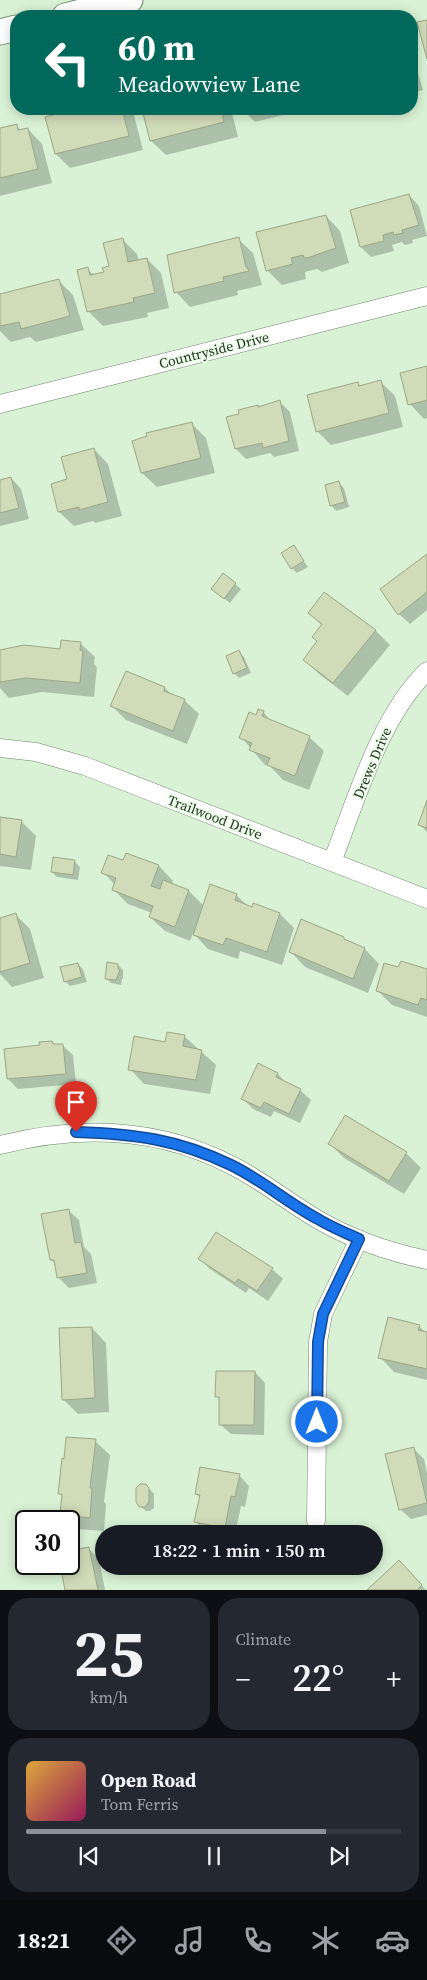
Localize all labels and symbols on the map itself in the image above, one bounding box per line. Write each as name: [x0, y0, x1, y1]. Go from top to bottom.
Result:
street label: Countryside Drive: [157, 327, 271, 373]
street label: Drews Drive: [348, 724, 396, 802]
street label: Trailwood Drive: [165, 790, 265, 844]
pin: [55, 1081, 97, 1132]
position arrow: [290, 1395, 342, 1447]
speed limit sign: 30: [15, 1510, 80, 1575]

